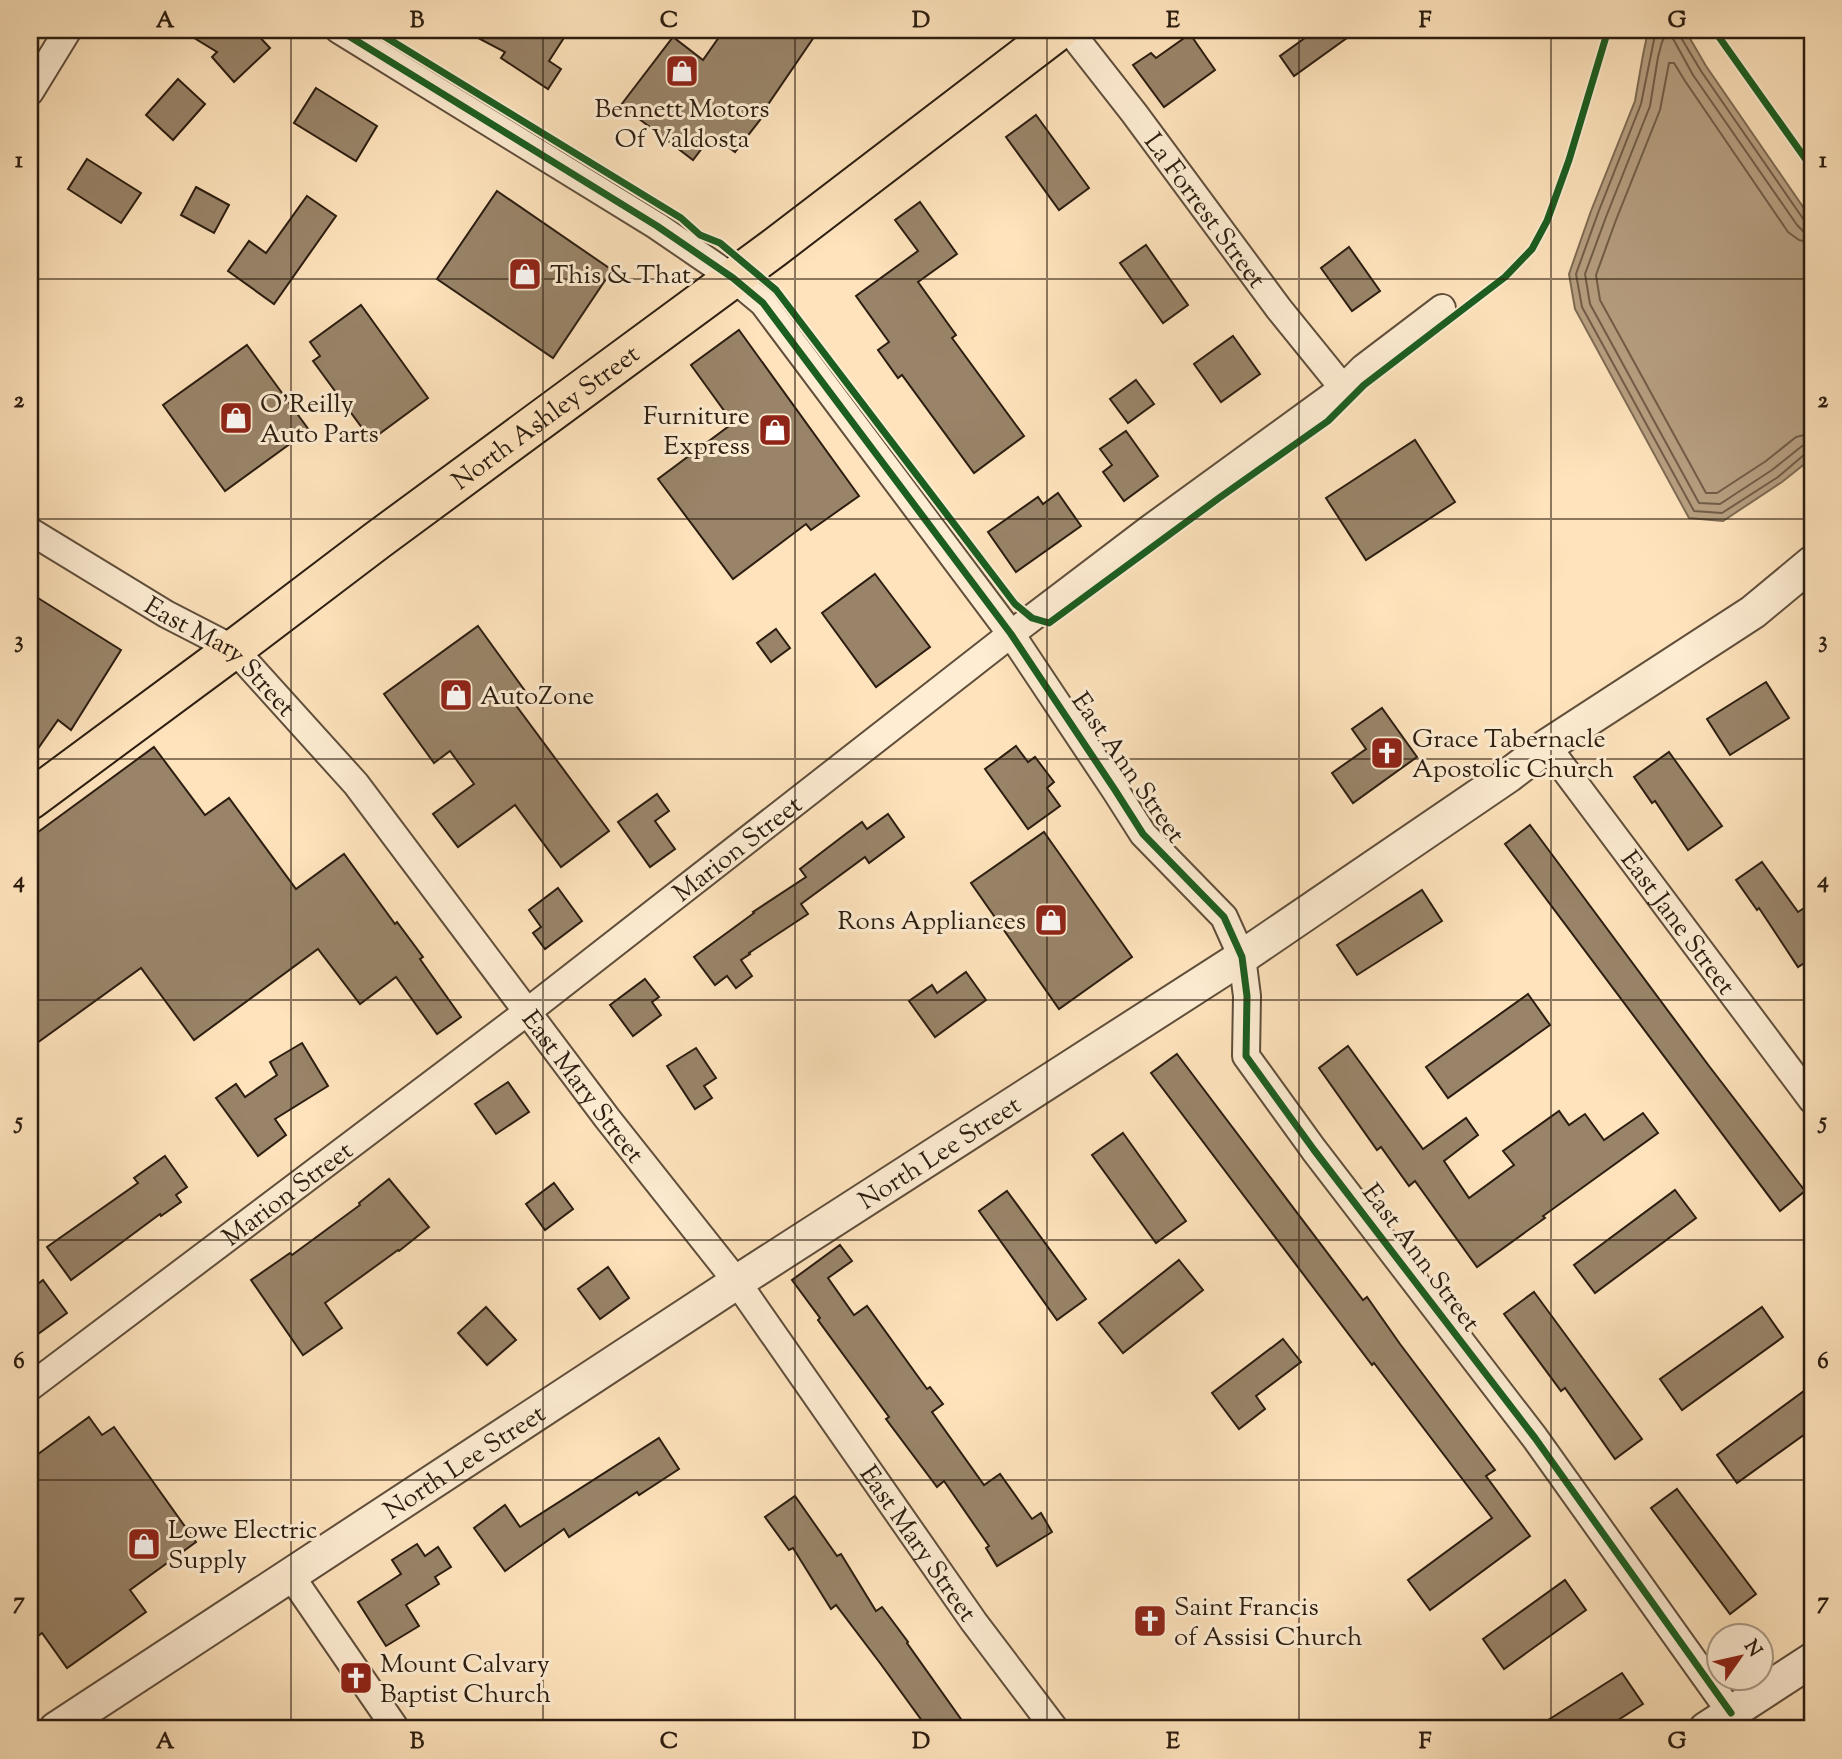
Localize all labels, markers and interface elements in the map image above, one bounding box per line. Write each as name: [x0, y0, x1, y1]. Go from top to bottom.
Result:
text: A: [156, 5, 175, 38]
text: B: [410, 5, 425, 38]
text: C: [660, 5, 678, 38]
text: D: [912, 5, 930, 38]
text: E: [1166, 5, 1180, 38]
text: F: [1419, 5, 1432, 38]
text: G: [1668, 5, 1687, 38]
shop icon: Bennett Motors Of Valdosta: [663, 52, 701, 90]
place label: Bennett Motors Of Valdosta: [595, 92, 769, 159]
street label: La Forrest Street: [1134, 126, 1274, 297]
text: 1: [15, 145, 23, 178]
text: 1: [1819, 145, 1827, 178]
shop icon: This & That: [506, 255, 544, 293]
place label: This & That: [550, 258, 691, 295]
street label: North Ashley Street: [445, 337, 648, 500]
text: 2: [14, 385, 25, 418]
text: 2: [1818, 385, 1829, 418]
place label: O'Reilly Auto Parts: [260, 387, 379, 454]
shop icon: O'Reilly Auto Parts: [217, 399, 255, 437]
place label: Furniture Express: [643, 399, 750, 466]
shop icon: Furniture Express: [756, 411, 794, 449]
street label: East Mary Street: [136, 589, 303, 726]
text: 3: [14, 625, 24, 658]
text: 3: [1818, 625, 1828, 658]
shop icon: AutoZone: [437, 676, 475, 714]
place label: AutoZone: [480, 679, 594, 716]
street label: East Ann Street: [1061, 685, 1193, 852]
place label: Grace Tabernacle Apostolic Church: [1412, 722, 1614, 789]
church icon: Grace Tabernacle Apostolic Church: [1368, 734, 1406, 772]
street label: Marion Street: [666, 788, 811, 912]
street label: East Jane Street: [1611, 844, 1743, 1004]
text: 4: [12, 865, 25, 898]
text: 4: [1816, 865, 1829, 898]
shop icon: Rons Appliances: [1032, 901, 1070, 939]
place label: Rons Appliances: [838, 904, 1026, 941]
street label: East Mary Street: [511, 1003, 652, 1172]
street label: North Lee Street: [852, 1088, 1029, 1220]
text: 5: [13, 1106, 23, 1139]
text: 5: [1817, 1106, 1827, 1139]
street label: Marion Street: [216, 1134, 362, 1256]
street label: East Ann Street: [1352, 1177, 1488, 1340]
text: 6: [13, 1346, 25, 1379]
text: 6: [1817, 1346, 1829, 1379]
street label: North Lee Street: [377, 1397, 554, 1530]
street label: East Mary Street: [849, 1459, 985, 1630]
place label: Lowe Electric Supply: [168, 1513, 318, 1580]
shop icon: Lowe Electric Supply: [125, 1525, 163, 1563]
text: 7: [13, 1586, 25, 1619]
text: 7: [1817, 1586, 1829, 1619]
place label: Saint Francis of Assisi Church: [1174, 1590, 1362, 1657]
church icon: Saint Francis of Assisi Church: [1131, 1602, 1169, 1640]
north arrow: [1706, 1622, 1776, 1692]
text: N: [1737, 1635, 1767, 1663]
place label: Mount Calvary Baptist Church: [380, 1647, 551, 1714]
church icon: Mount Calvary Baptist Church: [337, 1659, 375, 1697]
text: A: [156, 1726, 175, 1759]
text: B: [410, 1726, 425, 1759]
text: C: [660, 1726, 678, 1759]
text: D: [912, 1726, 930, 1759]
text: E: [1166, 1726, 1180, 1759]
text: F: [1419, 1726, 1432, 1759]
text: G: [1668, 1726, 1687, 1759]

